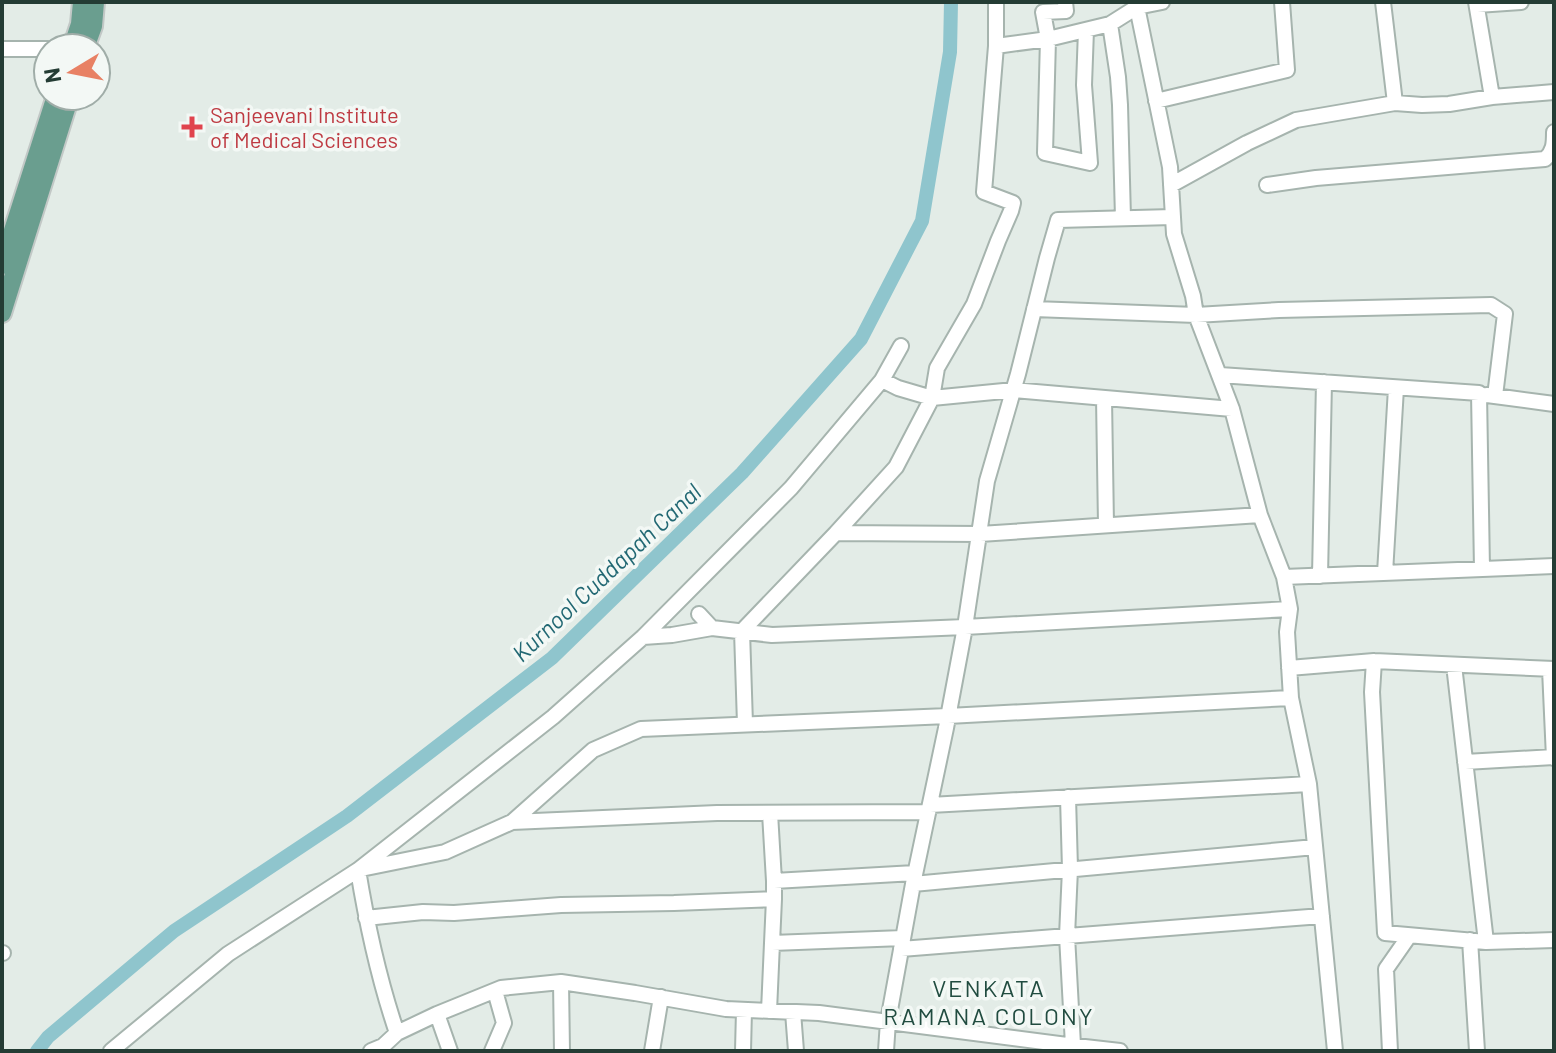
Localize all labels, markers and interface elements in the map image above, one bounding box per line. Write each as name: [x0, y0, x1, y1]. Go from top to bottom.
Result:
north arrow: [32, 32, 112, 112]
text: N: [37, 66, 65, 85]
place label: Sanjeevani Institute of Medical Sciences: [210, 101, 399, 152]
marker: Sanjeevani Institute of Medical Sciences: [181, 116, 203, 138]
water label: Kurnool Cuddapah Canal: [506, 477, 707, 667]
district label: VENKATA RAMANA COLONY: [883, 973, 1095, 1030]

